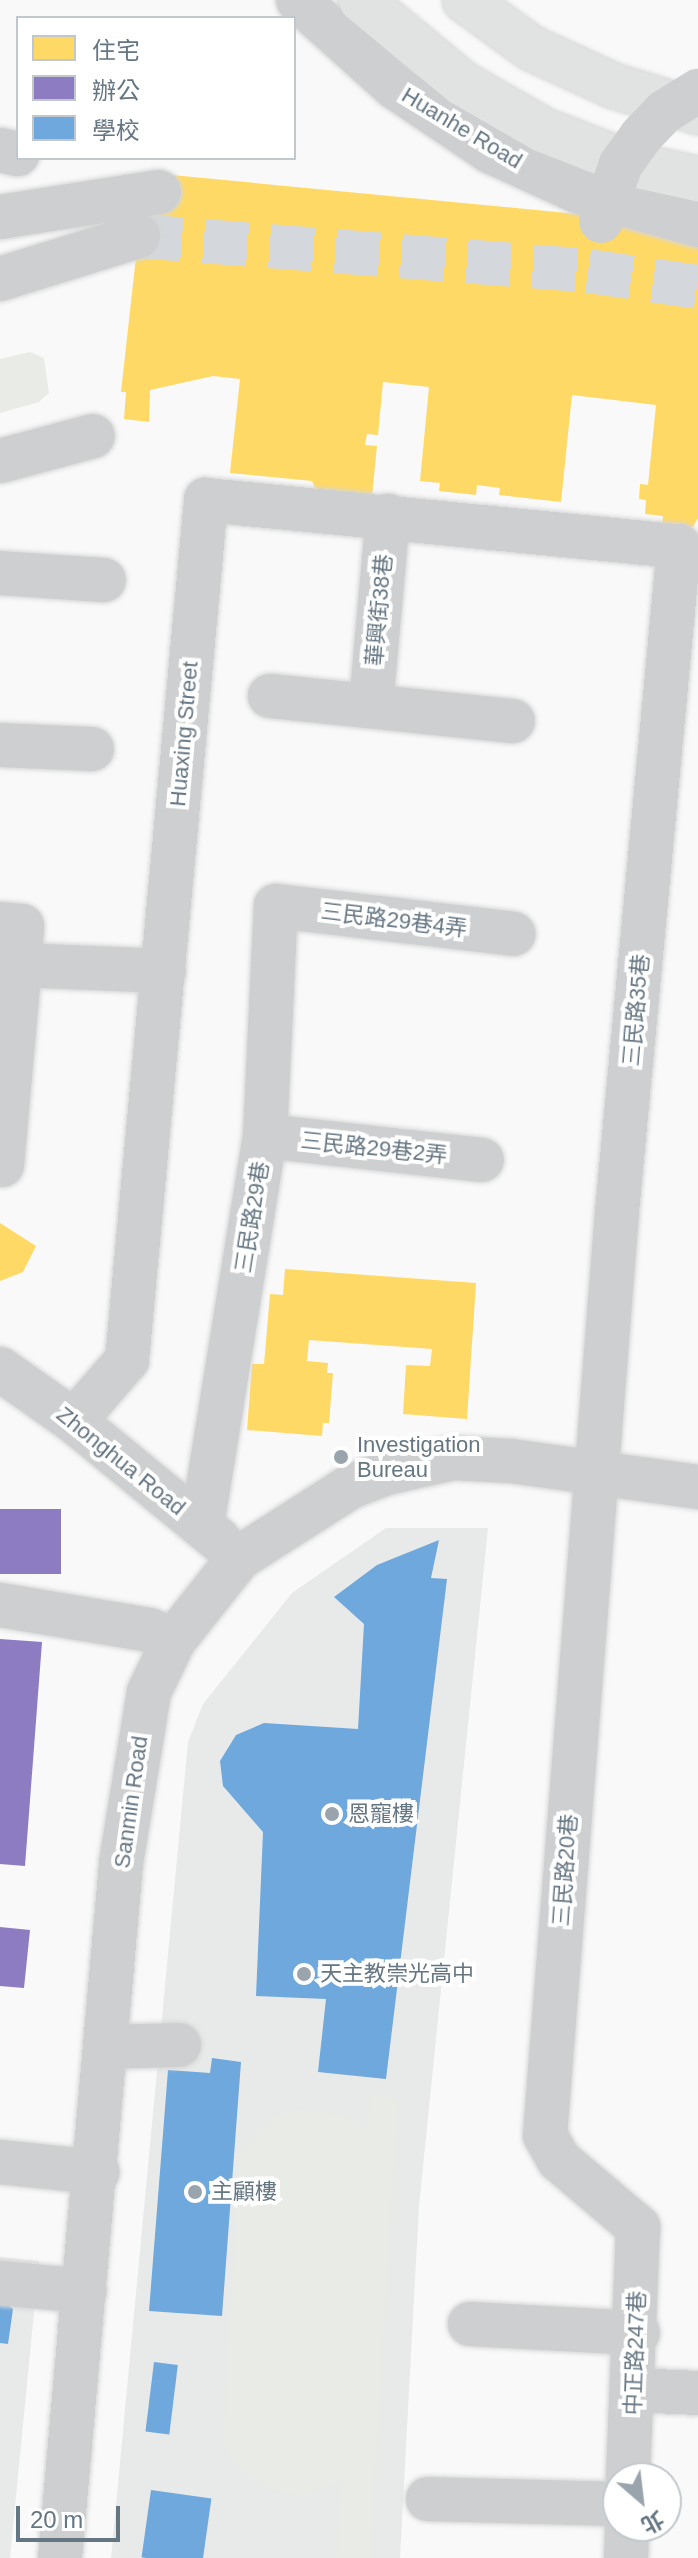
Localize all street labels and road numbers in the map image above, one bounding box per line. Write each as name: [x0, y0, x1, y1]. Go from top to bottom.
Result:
street label: Huanhe Road: [397, 82, 527, 174]
street label: 華興街38巷: [361, 553, 397, 667]
street label: Huaxing Street: [165, 660, 203, 808]
street label: 三民路29巷4弄: [320, 898, 468, 942]
street label: 三民路35巷: [618, 953, 654, 1067]
street label: 三民路29巷2弄: [300, 1127, 448, 1169]
street label: 三民路29巷: [230, 1159, 274, 1275]
street label: Zhonghua Road: [51, 1401, 191, 1521]
street label: Sanmin Road: [109, 1734, 153, 1870]
street label: 三民路20巷: [548, 1813, 582, 1927]
street label: 中正路247巷: [620, 2290, 650, 2416]

